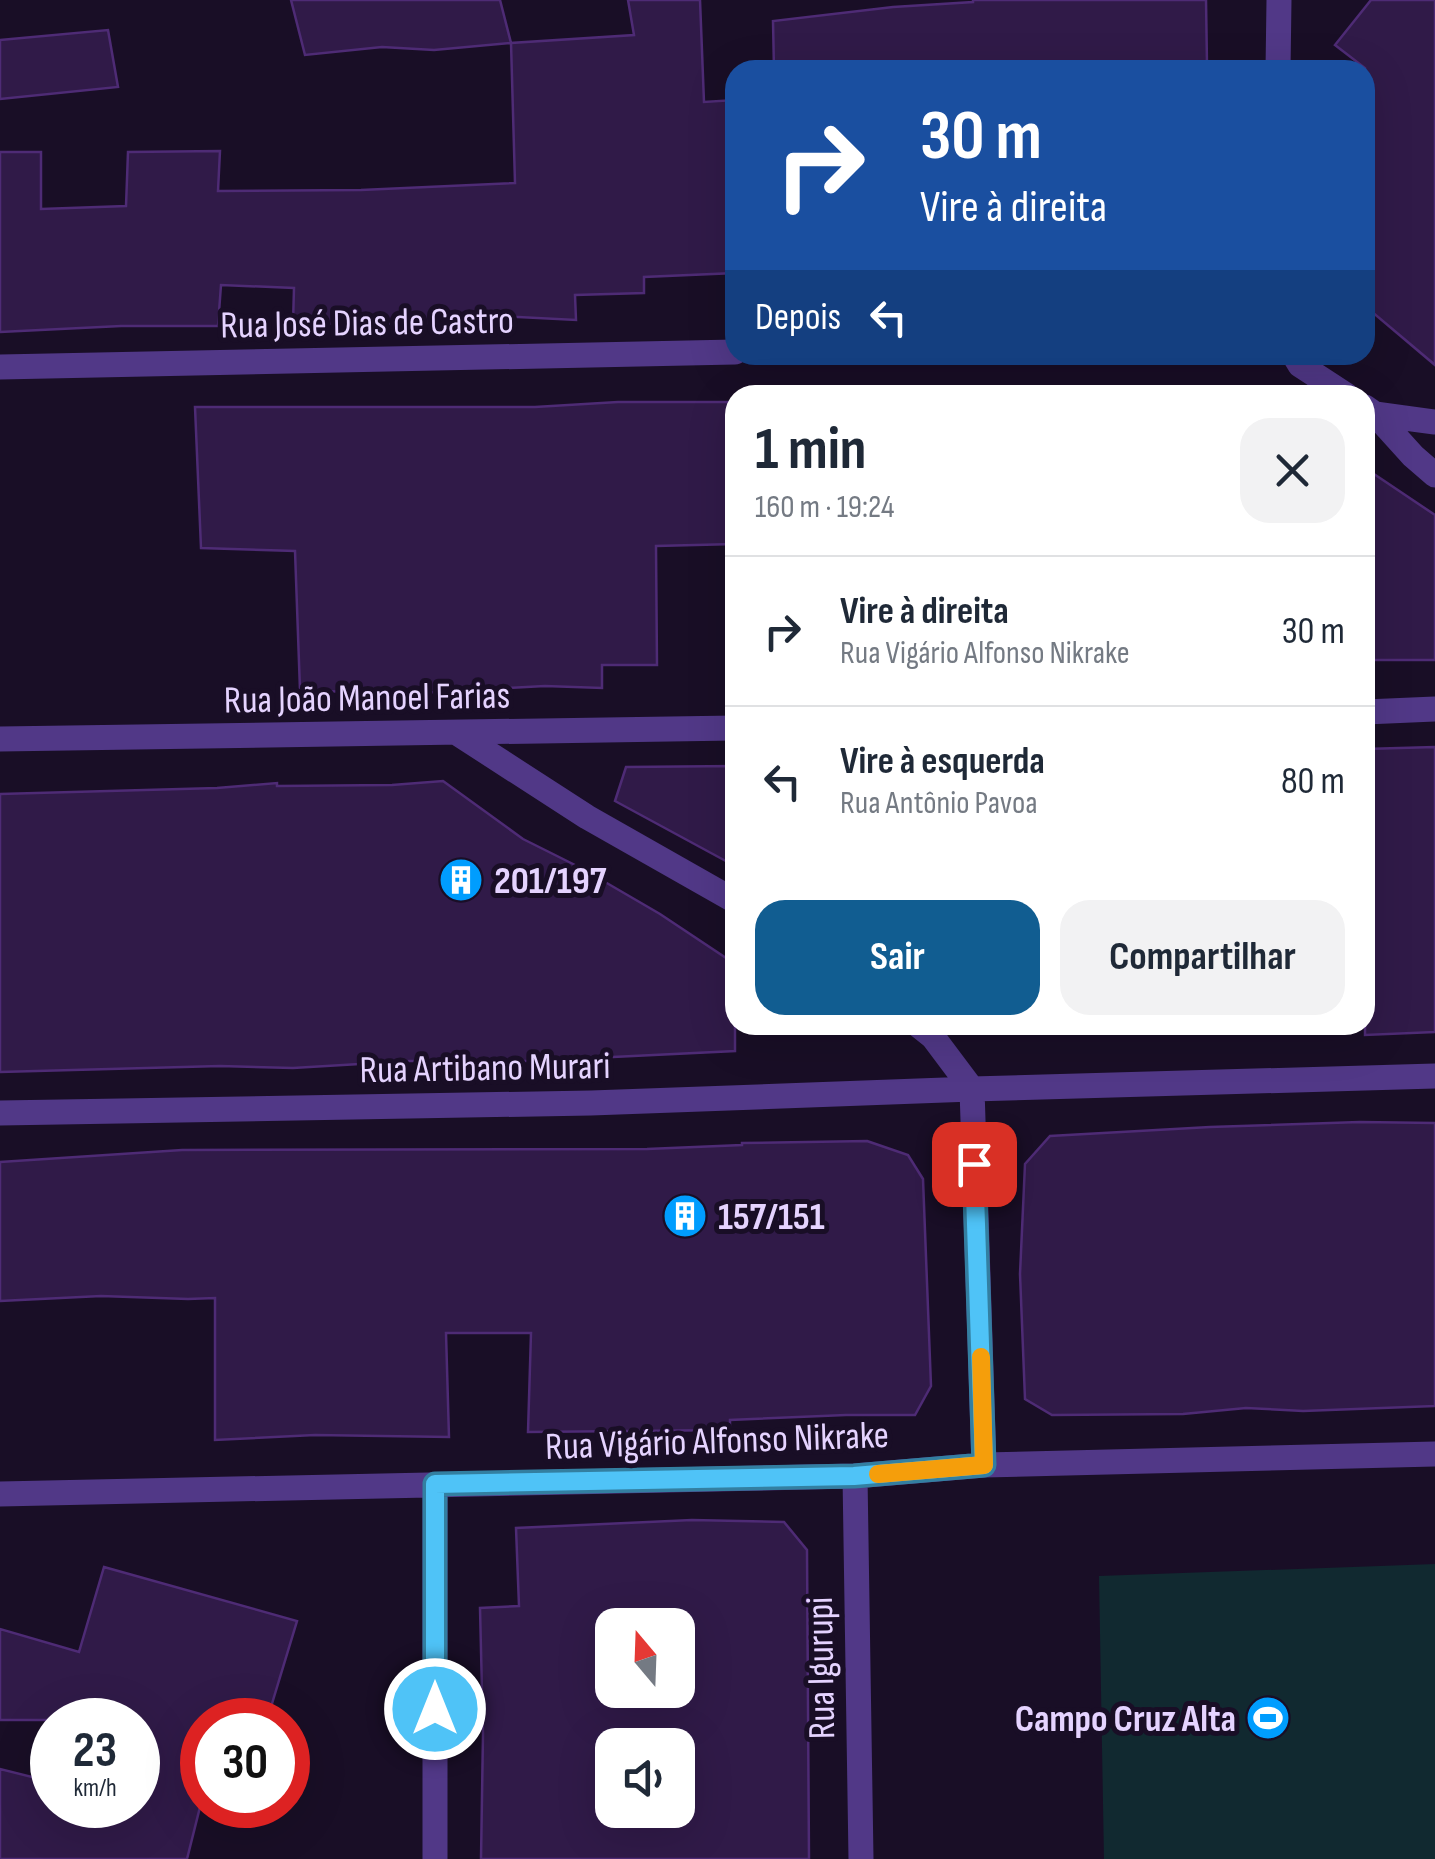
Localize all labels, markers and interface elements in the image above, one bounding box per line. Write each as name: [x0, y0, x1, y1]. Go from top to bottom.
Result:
text: 30 m: [920, 95, 1042, 179]
icon: right: [755, 100, 885, 230]
text: Vire à direita: [920, 180, 1107, 235]
icon: left: [861, 290, 916, 345]
text: Depois: [755, 295, 841, 340]
street label: Rua José Dias de Castro: [220, 298, 514, 349]
text: 1 min: [755, 414, 867, 486]
button: close: [1240, 418, 1345, 523]
text: 160 m · 19:24: [755, 488, 894, 527]
text: Vire à direita: [840, 589, 1009, 634]
icon: right: [755, 604, 810, 659]
text: 30 m: [1282, 609, 1345, 654]
text: Rua Vigário Alfonso Nikrake: [840, 634, 1130, 673]
street label: Rua João Manoel Farias: [224, 674, 511, 723]
text: Vire à esquerda: [840, 739, 1045, 784]
icon: left: [755, 754, 810, 809]
text: 80 m: [1281, 759, 1345, 804]
text: Rua Antônio Pavoa: [840, 784, 1037, 823]
building icon: 201/197: [438, 857, 484, 903]
place label: 201/197: [494, 859, 607, 904]
button: Sair: [755, 900, 1040, 1015]
button: Compartilhar: [1060, 900, 1345, 1015]
street label: Rua Artibano Murari: [359, 1044, 611, 1093]
pin: [932, 1122, 1017, 1207]
icon: arrive: [947, 1137, 1002, 1192]
building icon: 157/151: [662, 1193, 708, 1239]
place label: 157/151: [718, 1195, 825, 1240]
street label: Rua Vigário Alfonso Nikrake: [544, 1413, 890, 1470]
street label: Rua Igurupi: [798, 1596, 845, 1740]
north arrow: [595, 1608, 695, 1708]
map controls: [595, 1608, 695, 1828]
position arrow: [383, 1657, 487, 1761]
sports icon: Campo Cruz Alta: [1245, 1695, 1291, 1741]
place label: Campo Cruz Alta: [1015, 1697, 1236, 1742]
speed limit sign: 30: [180, 1698, 310, 1828]
text: 23: [73, 1721, 117, 1781]
button: sound: [595, 1728, 695, 1828]
text: km/h: [73, 1773, 117, 1804]

